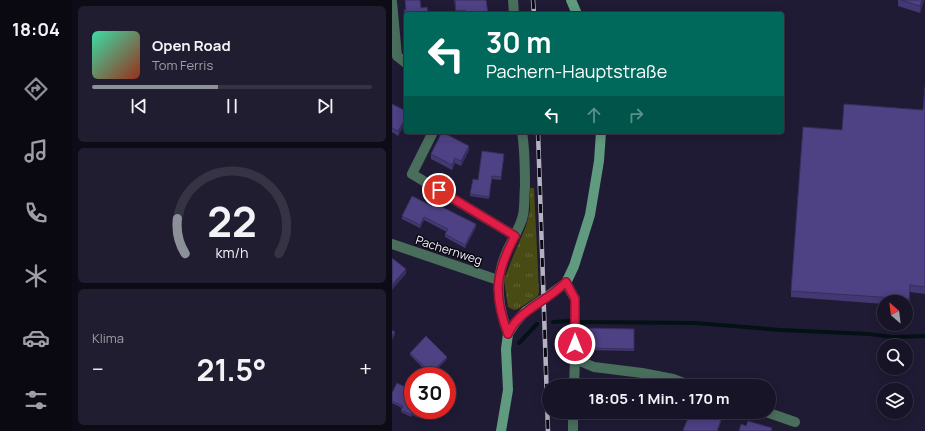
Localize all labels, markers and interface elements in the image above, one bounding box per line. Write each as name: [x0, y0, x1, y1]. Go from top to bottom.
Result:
text: 18:04: [12, 17, 60, 41]
text: 30 m: [486, 23, 551, 61]
icon: left: [420, 28, 472, 80]
text: Open Road: [152, 35, 231, 56]
text: Tom Ferris: [152, 56, 213, 74]
text: Pachern-Hauptstraße: [486, 59, 667, 83]
icon: directions: [22, 75, 50, 103]
icon: previous: [128, 95, 150, 117]
icon: pause: [221, 95, 243, 117]
icon: next: [314, 95, 336, 117]
icon: left: [541, 104, 563, 126]
icon: ahead: [583, 104, 605, 126]
icon: right: [625, 104, 647, 126]
icon: music: [22, 137, 50, 165]
pin: [422, 173, 456, 207]
icon: arrive: [428, 179, 450, 201]
text: 22: [207, 192, 257, 248]
icon: phone: [22, 199, 50, 227]
street label: Pachernweg: [414, 231, 484, 269]
text: km/h: [215, 242, 249, 261]
icon: climate: [22, 262, 50, 290]
north arrow: [877, 295, 913, 331]
map controls: [877, 295, 913, 419]
position arrow: [554, 323, 596, 365]
icon: car: [22, 324, 50, 352]
text: Klima: [92, 329, 124, 347]
button: search: [877, 339, 913, 375]
text: 21.5°: [197, 349, 267, 390]
text: −: [92, 354, 104, 384]
text: +: [359, 354, 372, 384]
speed limit sign: 30: [404, 367, 456, 419]
button: layers: [877, 383, 913, 419]
icon: filters: [22, 386, 50, 414]
text: 18:05 · 1 Min. · 170 m: [588, 388, 730, 409]

